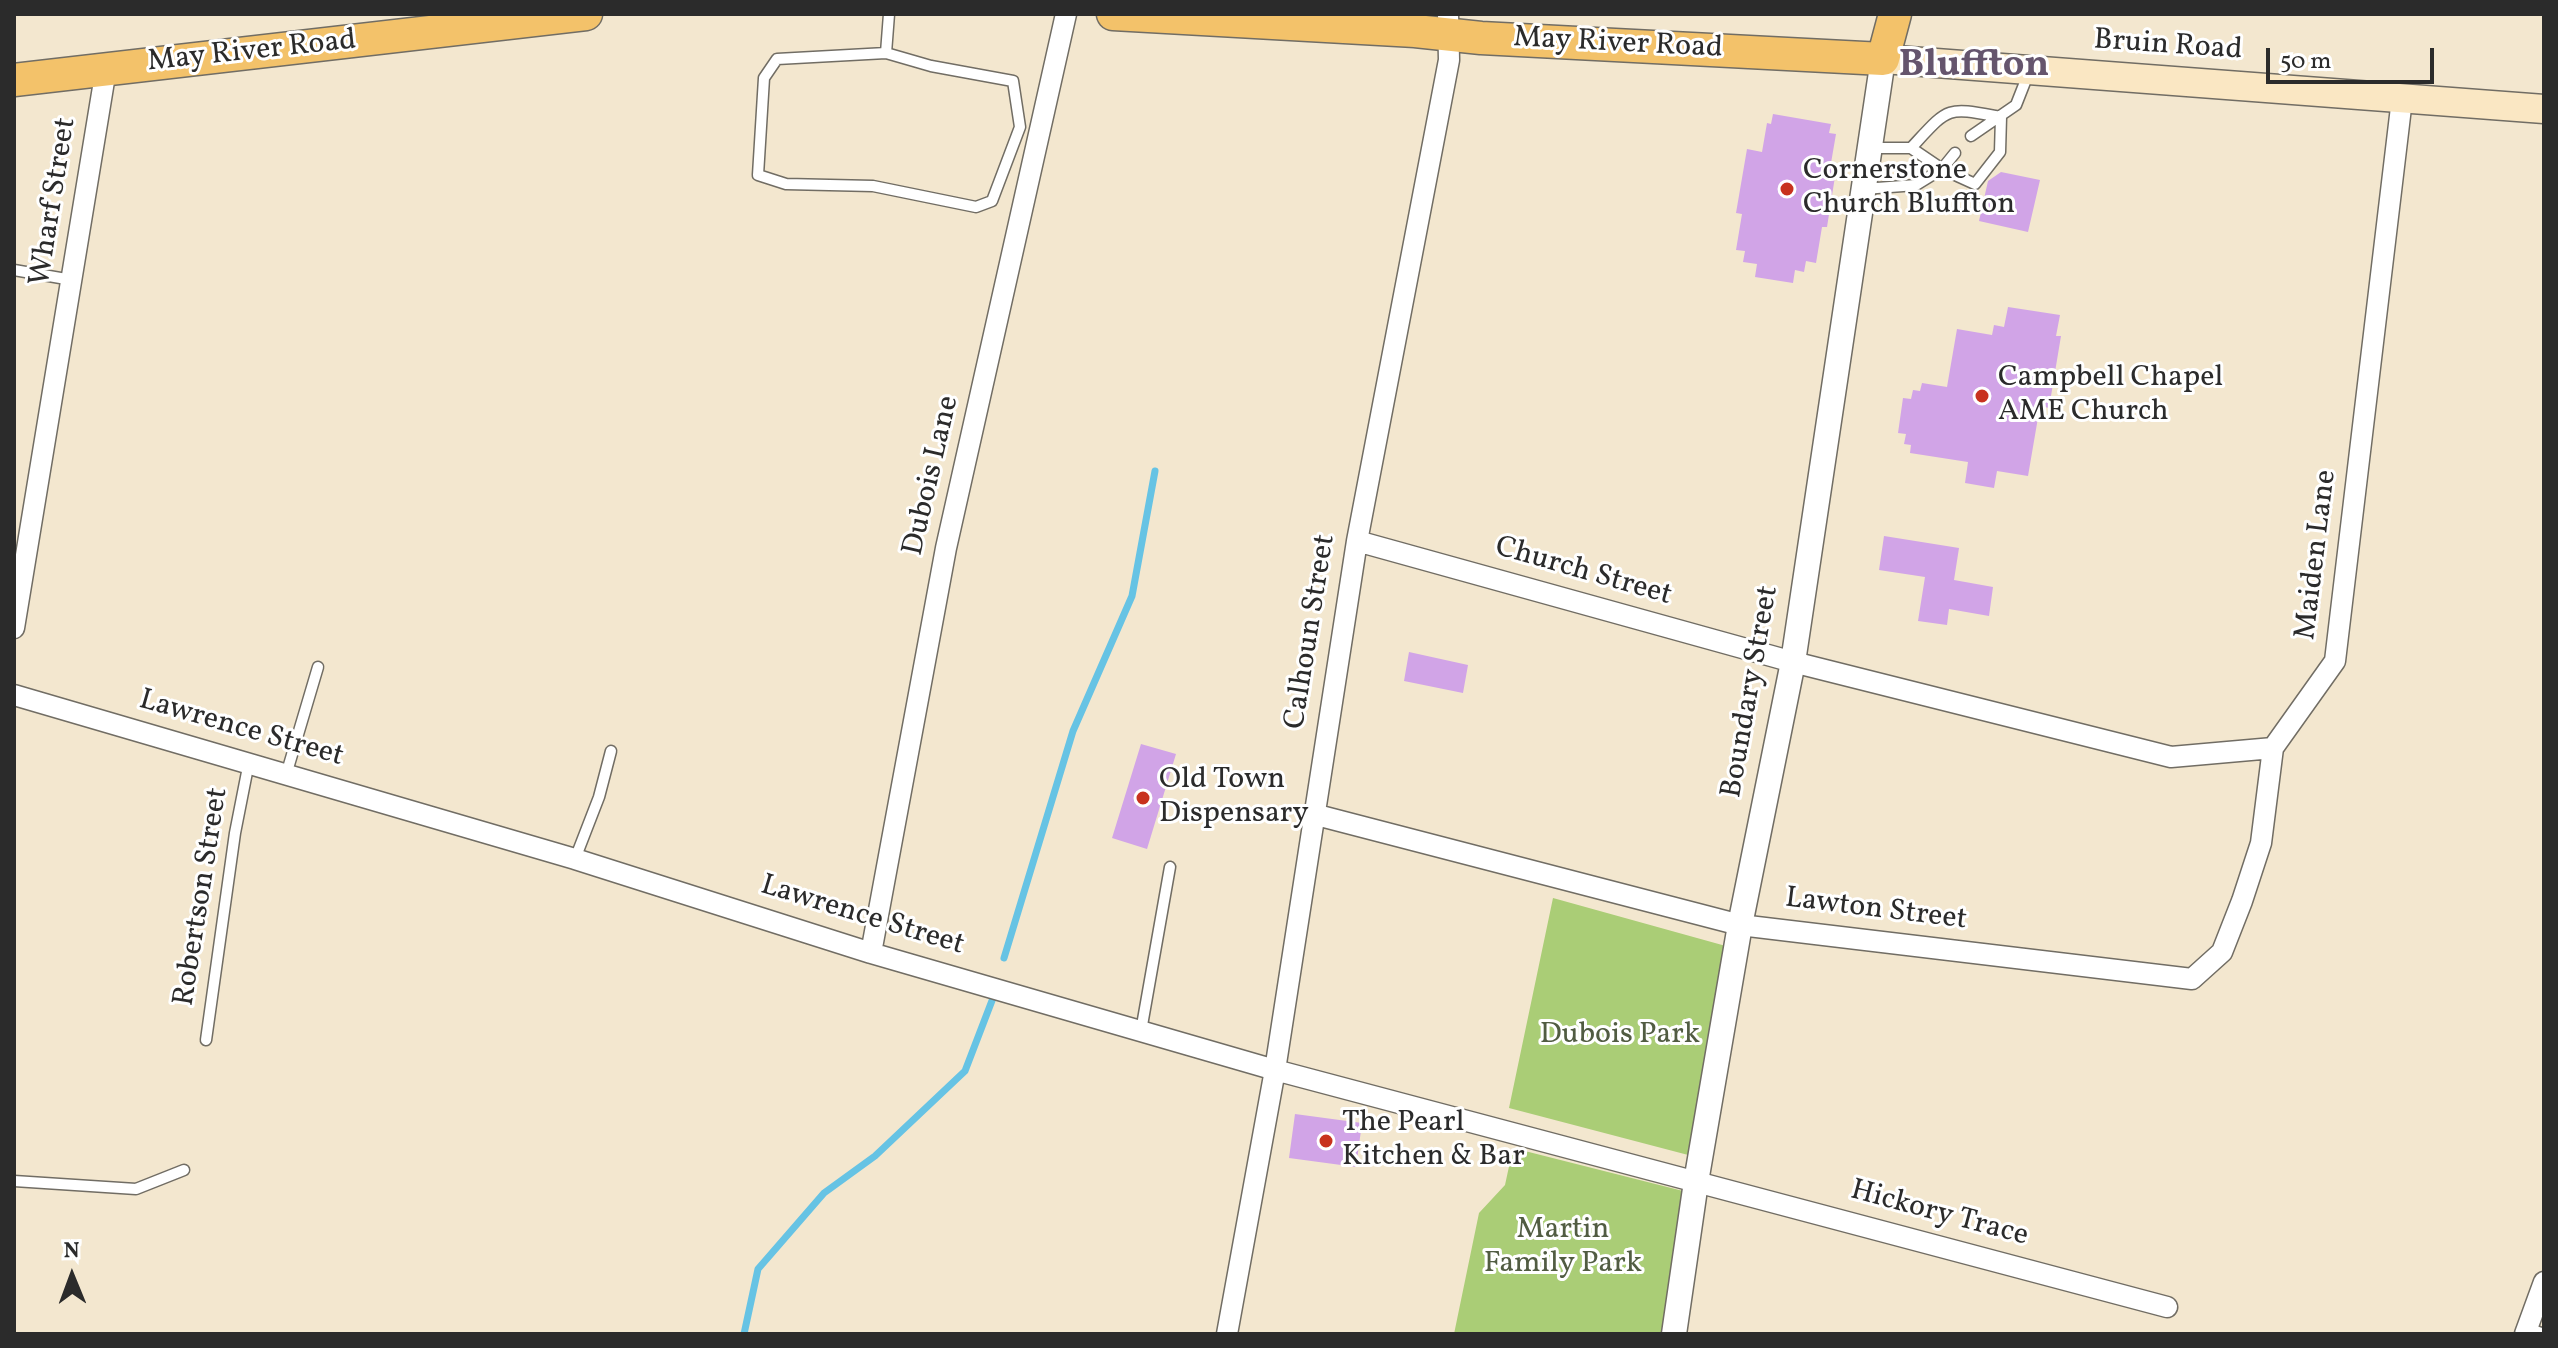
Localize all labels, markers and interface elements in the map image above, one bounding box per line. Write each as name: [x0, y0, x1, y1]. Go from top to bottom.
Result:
street label: May River Road: [1512, 22, 1724, 68]
street label: May River Road: [146, 24, 358, 82]
street label: Bruin Road: [2092, 24, 2244, 70]
scale bar: [2270, 32, 2438, 82]
district label: Bluffton: [1899, 45, 2049, 91]
text: 50 m: [2280, 45, 2332, 79]
street label: Wharf Street: [24, 115, 86, 289]
place label: Cornerstone Church Bluffton: [1803, 154, 2015, 224]
marker: Cornerstone Church Bluffton: [1778, 180, 1796, 198]
place label: Campbell Chapel AME Church: [1998, 361, 2223, 432]
marker: Campbell Chapel AME Church: [1973, 387, 1991, 405]
street label: Dubois Lane: [897, 393, 969, 559]
street label: Maiden Lane: [2290, 468, 2346, 642]
street label: Church Street: [1491, 531, 1675, 615]
street label: Calhoun Street: [1279, 532, 1345, 732]
street label: Boundary Street: [1716, 583, 1788, 801]
street label: Lawrence Street: [135, 684, 347, 776]
place label: Old Town Dispensary: [1159, 763, 1309, 834]
street label: Robertson Street: [168, 785, 238, 1009]
marker: Old Town Dispensary: [1134, 789, 1152, 807]
street label: Lawrence Street: [756, 869, 968, 965]
street label: Lawton Street: [1783, 882, 1969, 940]
park label: Dubois Park: [1540, 1018, 1700, 1054]
place label: The Pearl Kitchen & Bar: [1342, 1106, 1525, 1176]
marker: The Pearl Kitchen & Bar: [1317, 1132, 1335, 1150]
street label: Hickory Trace: [1846, 1174, 2032, 1256]
park label: Martin Family Park: [1484, 1213, 1642, 1284]
north arrow: [32, 1236, 112, 1316]
text: N: [63, 1236, 80, 1267]

